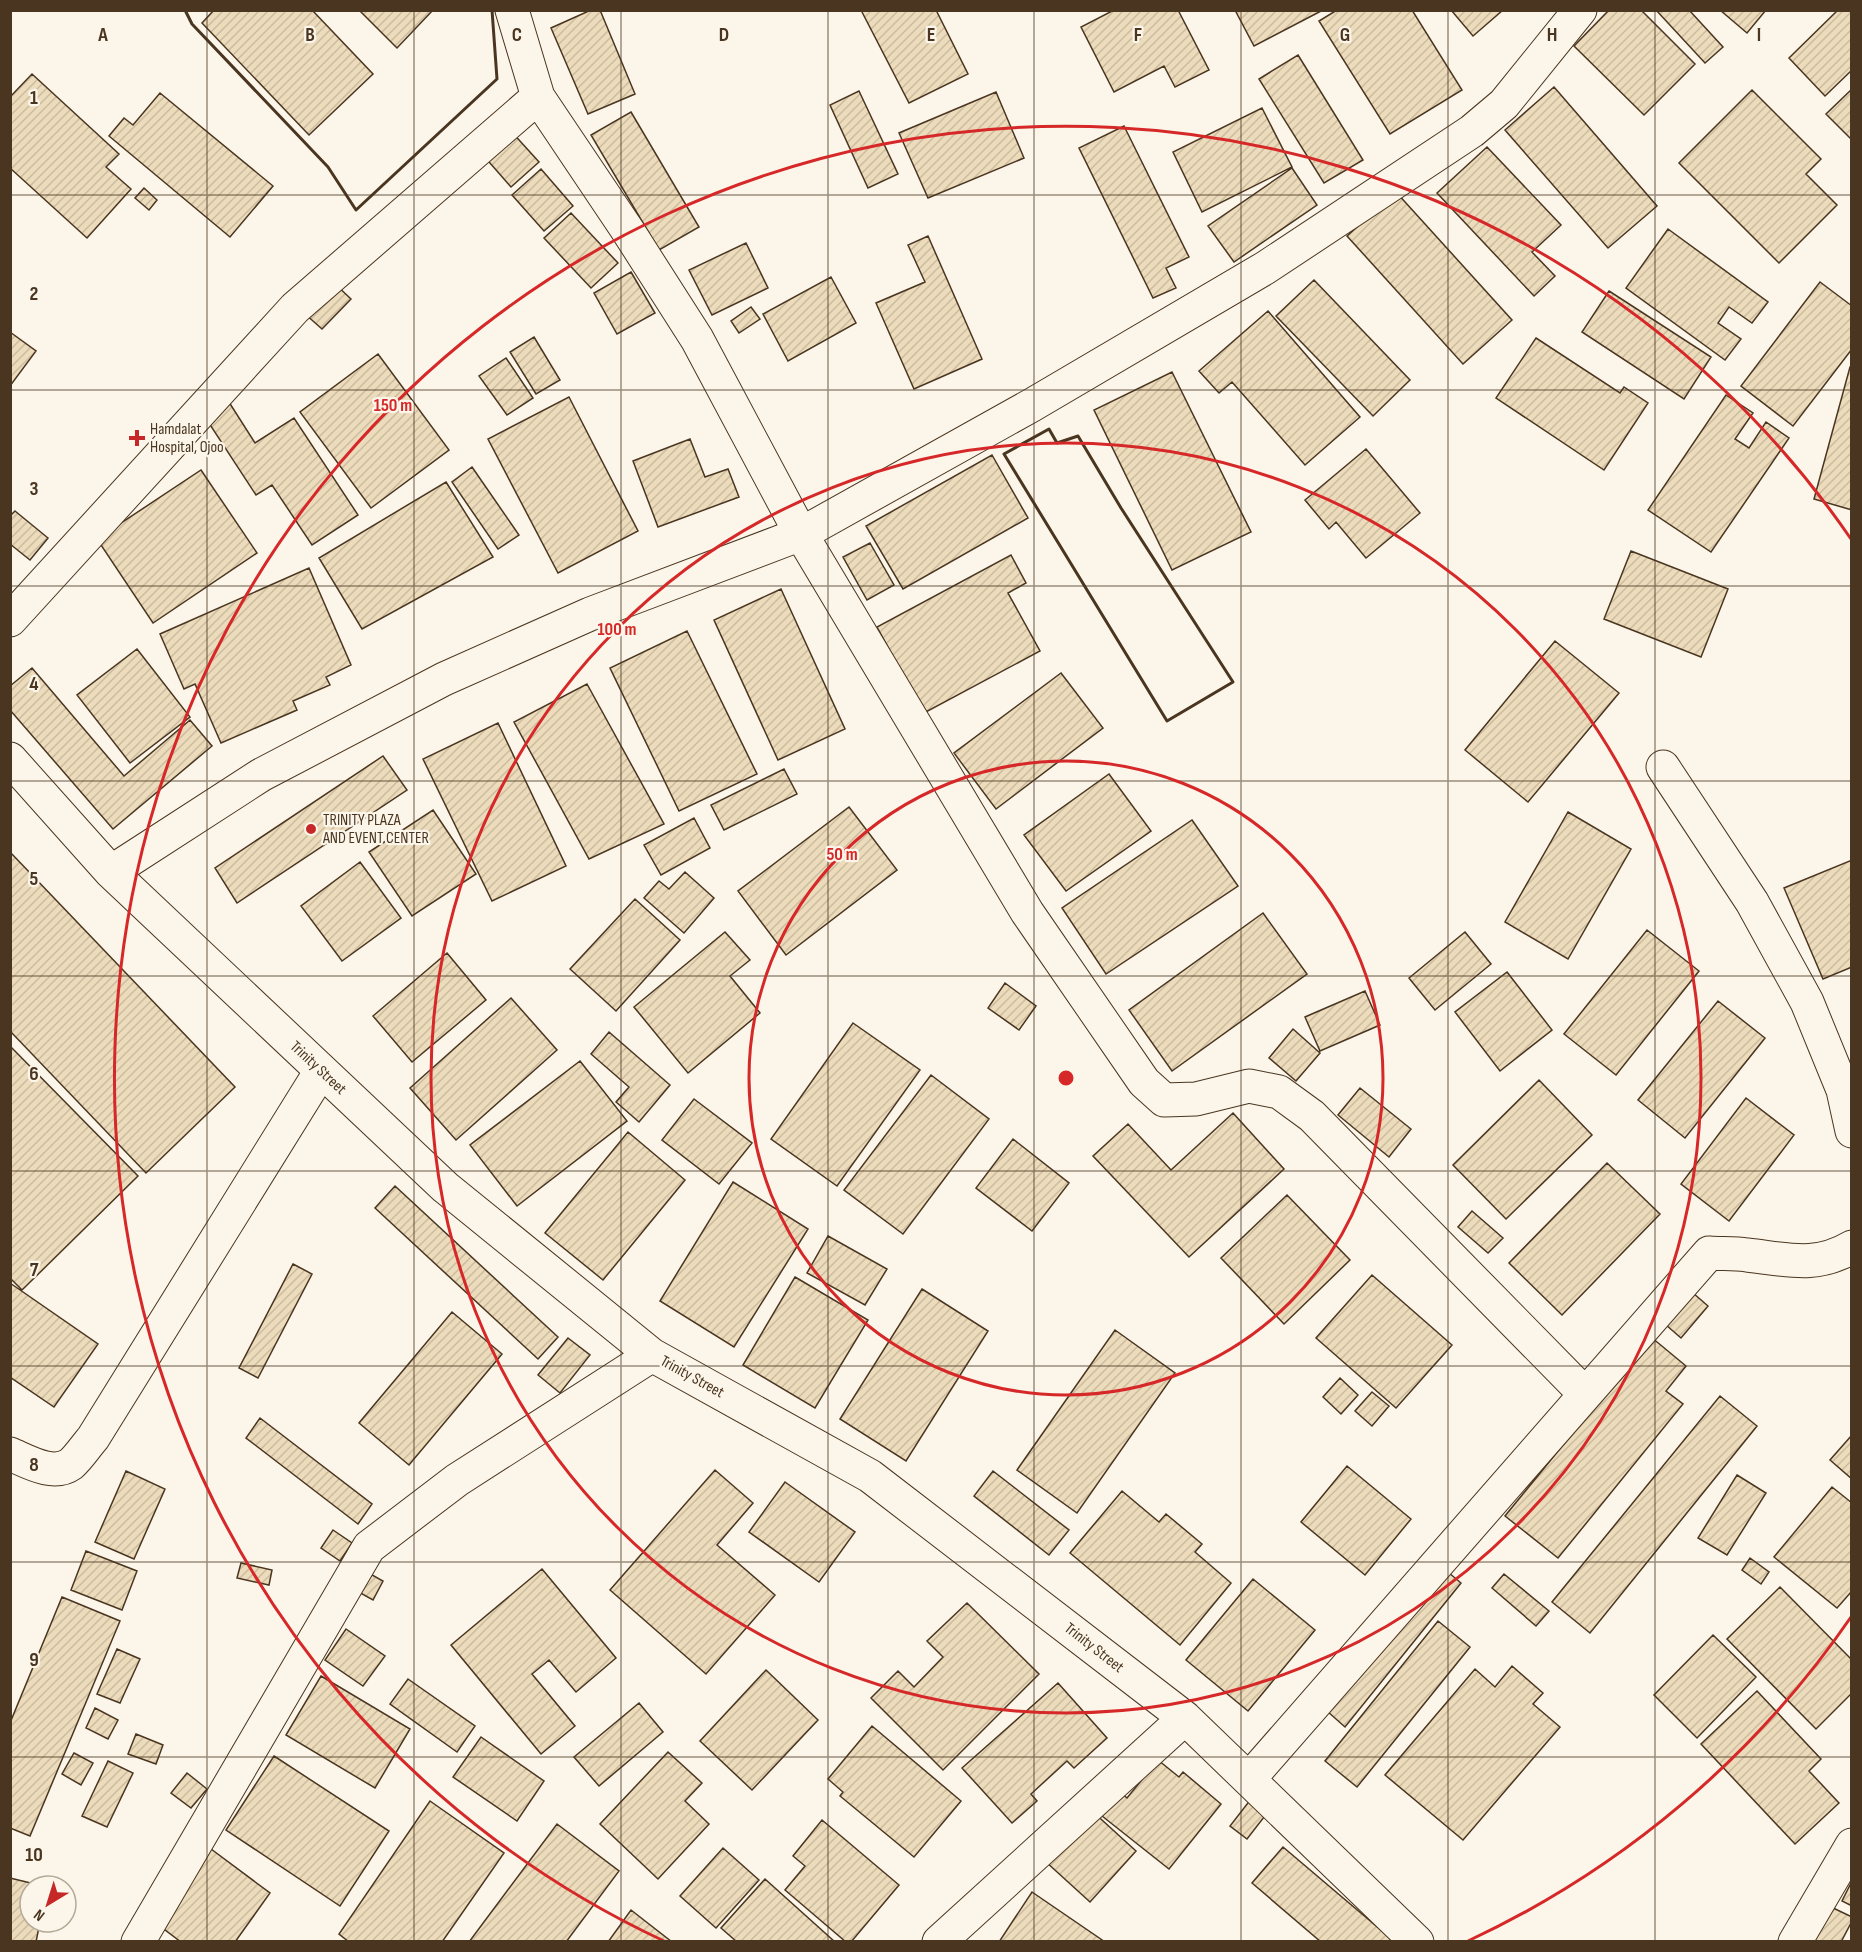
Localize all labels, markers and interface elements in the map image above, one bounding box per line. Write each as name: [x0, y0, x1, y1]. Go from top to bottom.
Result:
text: A: [97, 23, 108, 47]
text: B: [305, 23, 315, 47]
text: C: [512, 23, 522, 47]
text: D: [719, 23, 729, 47]
text: E: [927, 23, 935, 47]
text: F: [1134, 23, 1142, 47]
text: G: [1340, 23, 1350, 47]
text: H: [1547, 23, 1557, 47]
text: I: [1757, 23, 1761, 47]
text: 1: [30, 86, 38, 110]
text: 2: [30, 282, 38, 306]
text: 150 m: [374, 395, 412, 416]
place label: Hamdalat Hospital, Ojoo: [150, 420, 224, 457]
marker: Hamdalat Hospital, Ojoo: [128, 429, 146, 447]
text: 3: [30, 477, 39, 501]
text: 100 m: [598, 619, 637, 640]
text: 4: [29, 672, 39, 696]
place label: TRINITY PLAZA AND EVENT CENTER: [322, 811, 429, 848]
marker: TRINITY PLAZA AND EVENT CENTER: [304, 822, 318, 836]
text: 50 m: [826, 844, 858, 865]
text: 5: [30, 867, 39, 891]
street label: Trinity Street: [286, 1037, 350, 1099]
text: 6: [29, 1062, 39, 1086]
centre of rings: [1056, 1068, 1076, 1088]
text: 7: [30, 1258, 39, 1282]
street label: Trinity Street: [657, 1352, 727, 1402]
text: 8: [29, 1453, 39, 1477]
street label: Trinity Street: [1061, 1619, 1128, 1677]
text: 9: [29, 1648, 39, 1672]
text: 10: [25, 1843, 43, 1867]
north arrow: [18, 1874, 78, 1934]
text: N: [30, 1905, 49, 1925]

